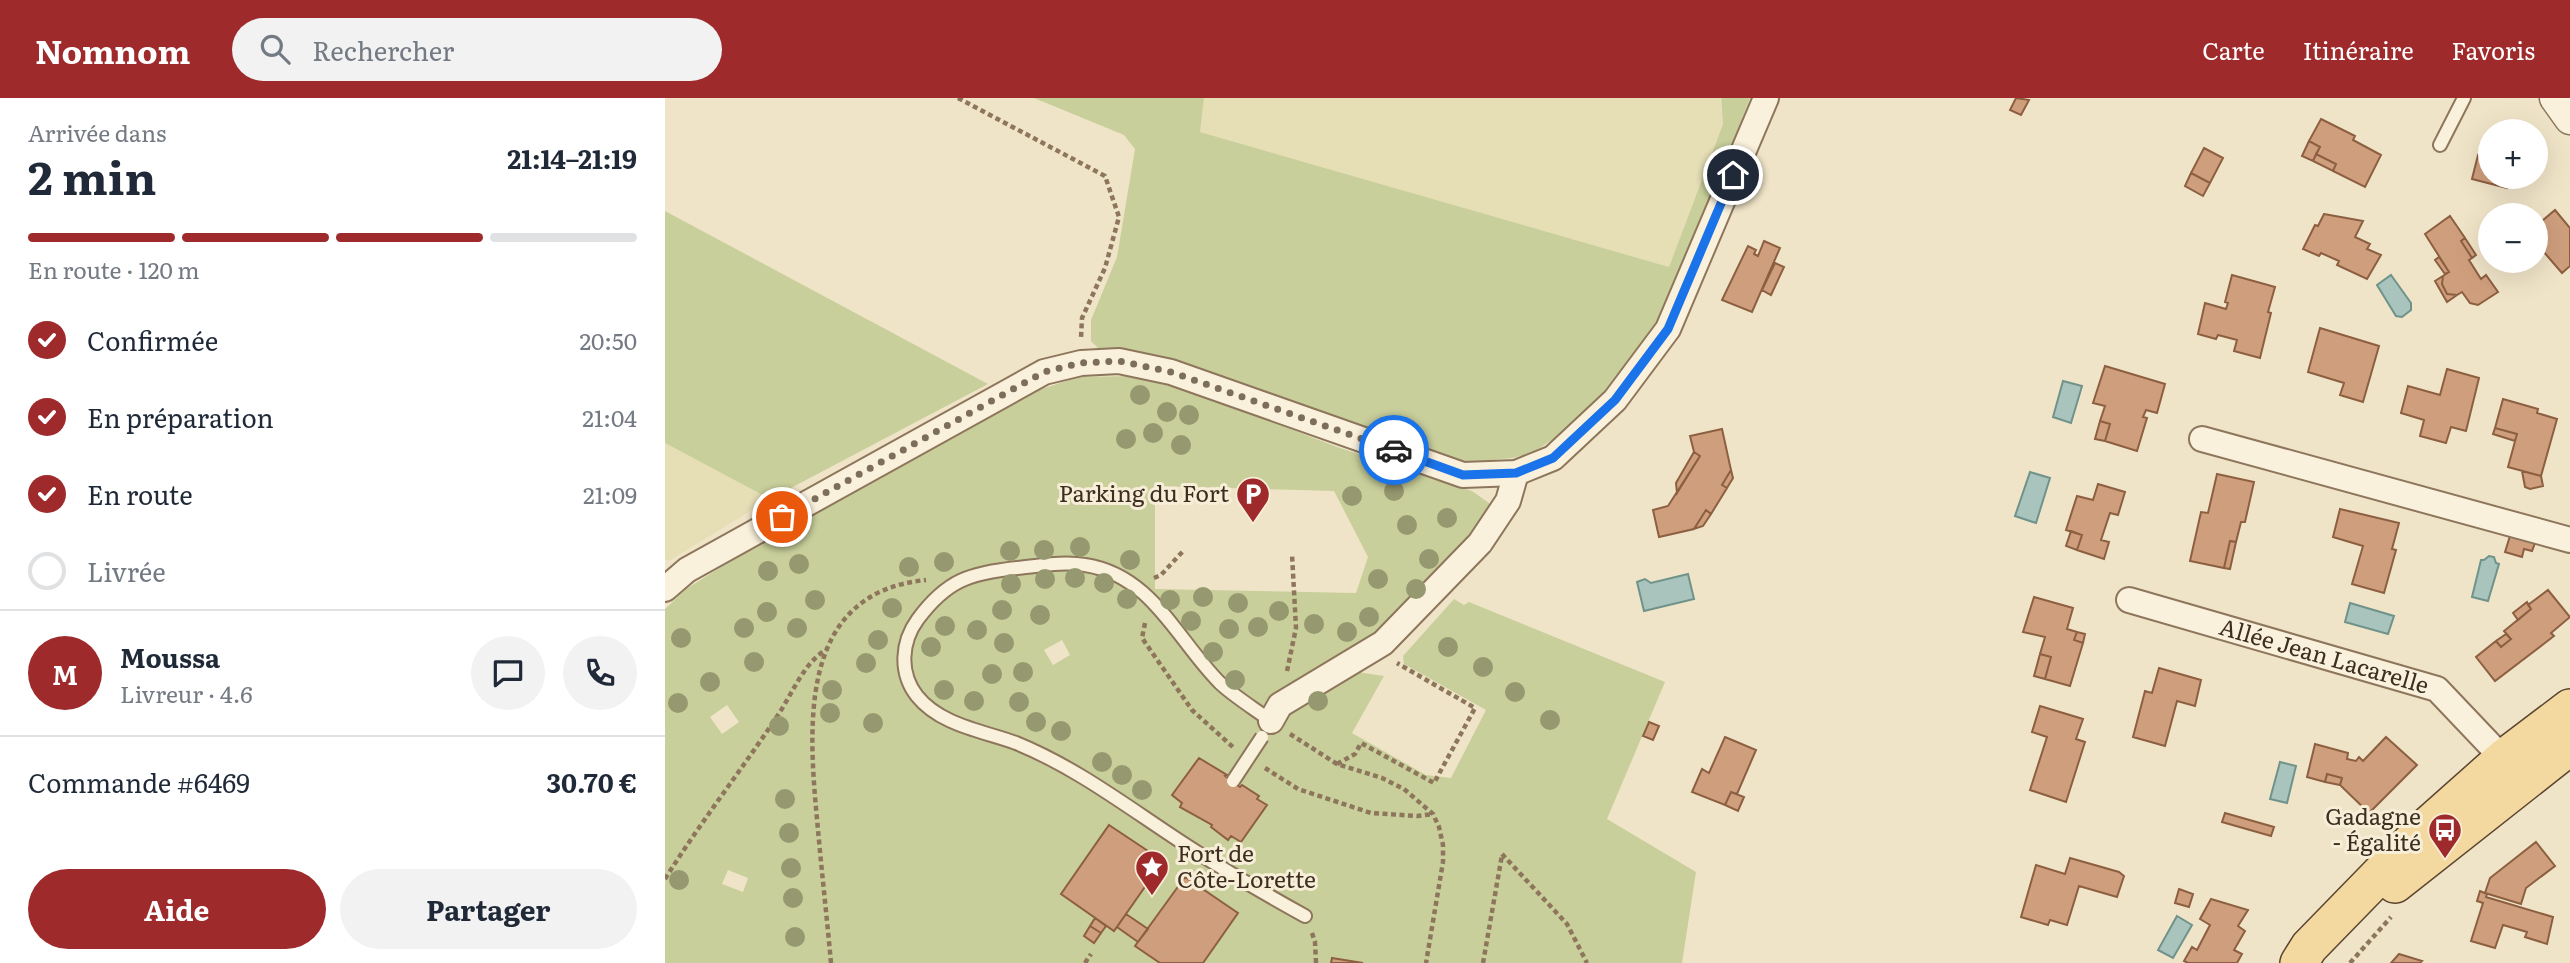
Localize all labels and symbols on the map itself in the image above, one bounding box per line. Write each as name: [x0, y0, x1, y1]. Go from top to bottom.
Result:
pin: [1703, 145, 1763, 205]
courier: [1359, 415, 1429, 485]
place label: Parking du Fort: [1059, 475, 1230, 509]
parking icon: Parking du Fort: [1234, 475, 1272, 524]
pin: [752, 487, 812, 547]
street label: Allée Jean Lacarelle: [2216, 608, 2433, 701]
place label: Gadagne - Égalité: [2325, 798, 2421, 858]
bus stop icon: Gadagne - Égalité: [2426, 811, 2464, 860]
place label: Fort de Côte-Lorette: [1177, 835, 1316, 895]
place icon: Fort de Côte-Lorette: [1133, 848, 1171, 897]

